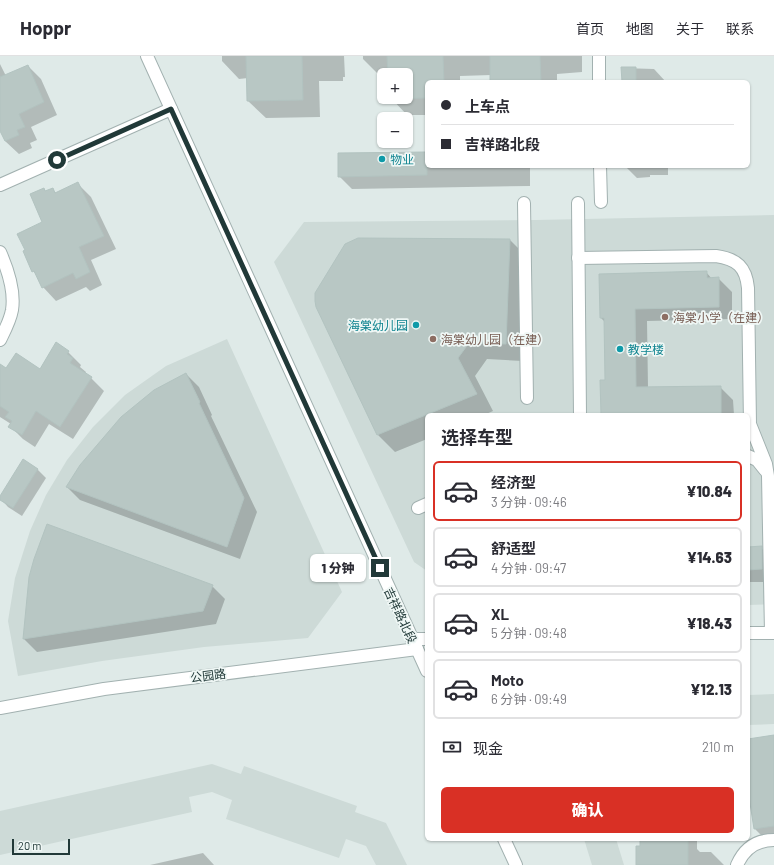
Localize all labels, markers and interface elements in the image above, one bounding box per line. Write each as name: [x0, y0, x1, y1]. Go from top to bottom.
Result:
text: Hoppr: [20, 16, 71, 39]
text: 首页: [576, 20, 604, 37]
text: 地图: [626, 20, 654, 37]
text: 关于: [676, 20, 704, 37]
text: 联系: [726, 20, 754, 37]
map controls: [377, 68, 413, 148]
button: +: [377, 68, 413, 104]
text: 上车点: [465, 97, 510, 115]
button: −: [377, 112, 413, 148]
text: 吉祥路北段: [465, 135, 540, 153]
route start: [48, 151, 66, 169]
place label: 物业: [390, 152, 414, 166]
marker: 物业: [377, 154, 387, 164]
place label: 海棠小学（在建）: [673, 310, 769, 324]
marker: 海棠小学（在建）: [660, 312, 670, 322]
place label: 海棠幼儿园: [348, 318, 408, 332]
marker: 海棠幼儿园: [411, 320, 421, 330]
place label: 海棠幼儿园（在建）: [441, 332, 549, 346]
marker: 海棠幼儿园（在建）: [428, 334, 438, 344]
place label: 教学楼: [628, 342, 664, 356]
marker: 教学楼: [615, 344, 625, 354]
text: 选择车型: [441, 426, 513, 448]
icon: car: [443, 473, 479, 509]
text: 经济型: [491, 473, 536, 491]
text: ¥10.84: [686, 482, 732, 500]
text: 3 分钟 · 09:46: [491, 494, 567, 510]
icon: car: [443, 539, 479, 575]
text: 舒适型: [491, 539, 536, 557]
text: ¥14.63: [687, 548, 732, 566]
callout: 1 分钟: [310, 554, 366, 582]
route end: [371, 559, 389, 577]
text: 1 分钟: [321, 560, 355, 576]
text: 4 分钟 · 09:47: [491, 560, 566, 576]
street label: 吉祥路北段: [382, 585, 420, 645]
icon: car: [443, 605, 479, 641]
text: XL: [491, 605, 509, 623]
text: ¥18.43: [687, 614, 732, 632]
text: 5 分钟 · 09:48: [491, 625, 567, 641]
street label: 公园路: [189, 666, 227, 684]
icon: car: [443, 671, 479, 707]
text: Moto: [491, 671, 524, 689]
text: ¥12.13: [690, 680, 732, 698]
text: 6 分钟 · 09:49: [491, 691, 567, 707]
icon: cash: [441, 736, 463, 758]
text: 现金: [473, 739, 503, 757]
text: 210 m: [702, 739, 734, 755]
button: 确认: [441, 787, 734, 833]
scale bar: [12, 837, 70, 856]
text: 20 m: [18, 839, 41, 852]

